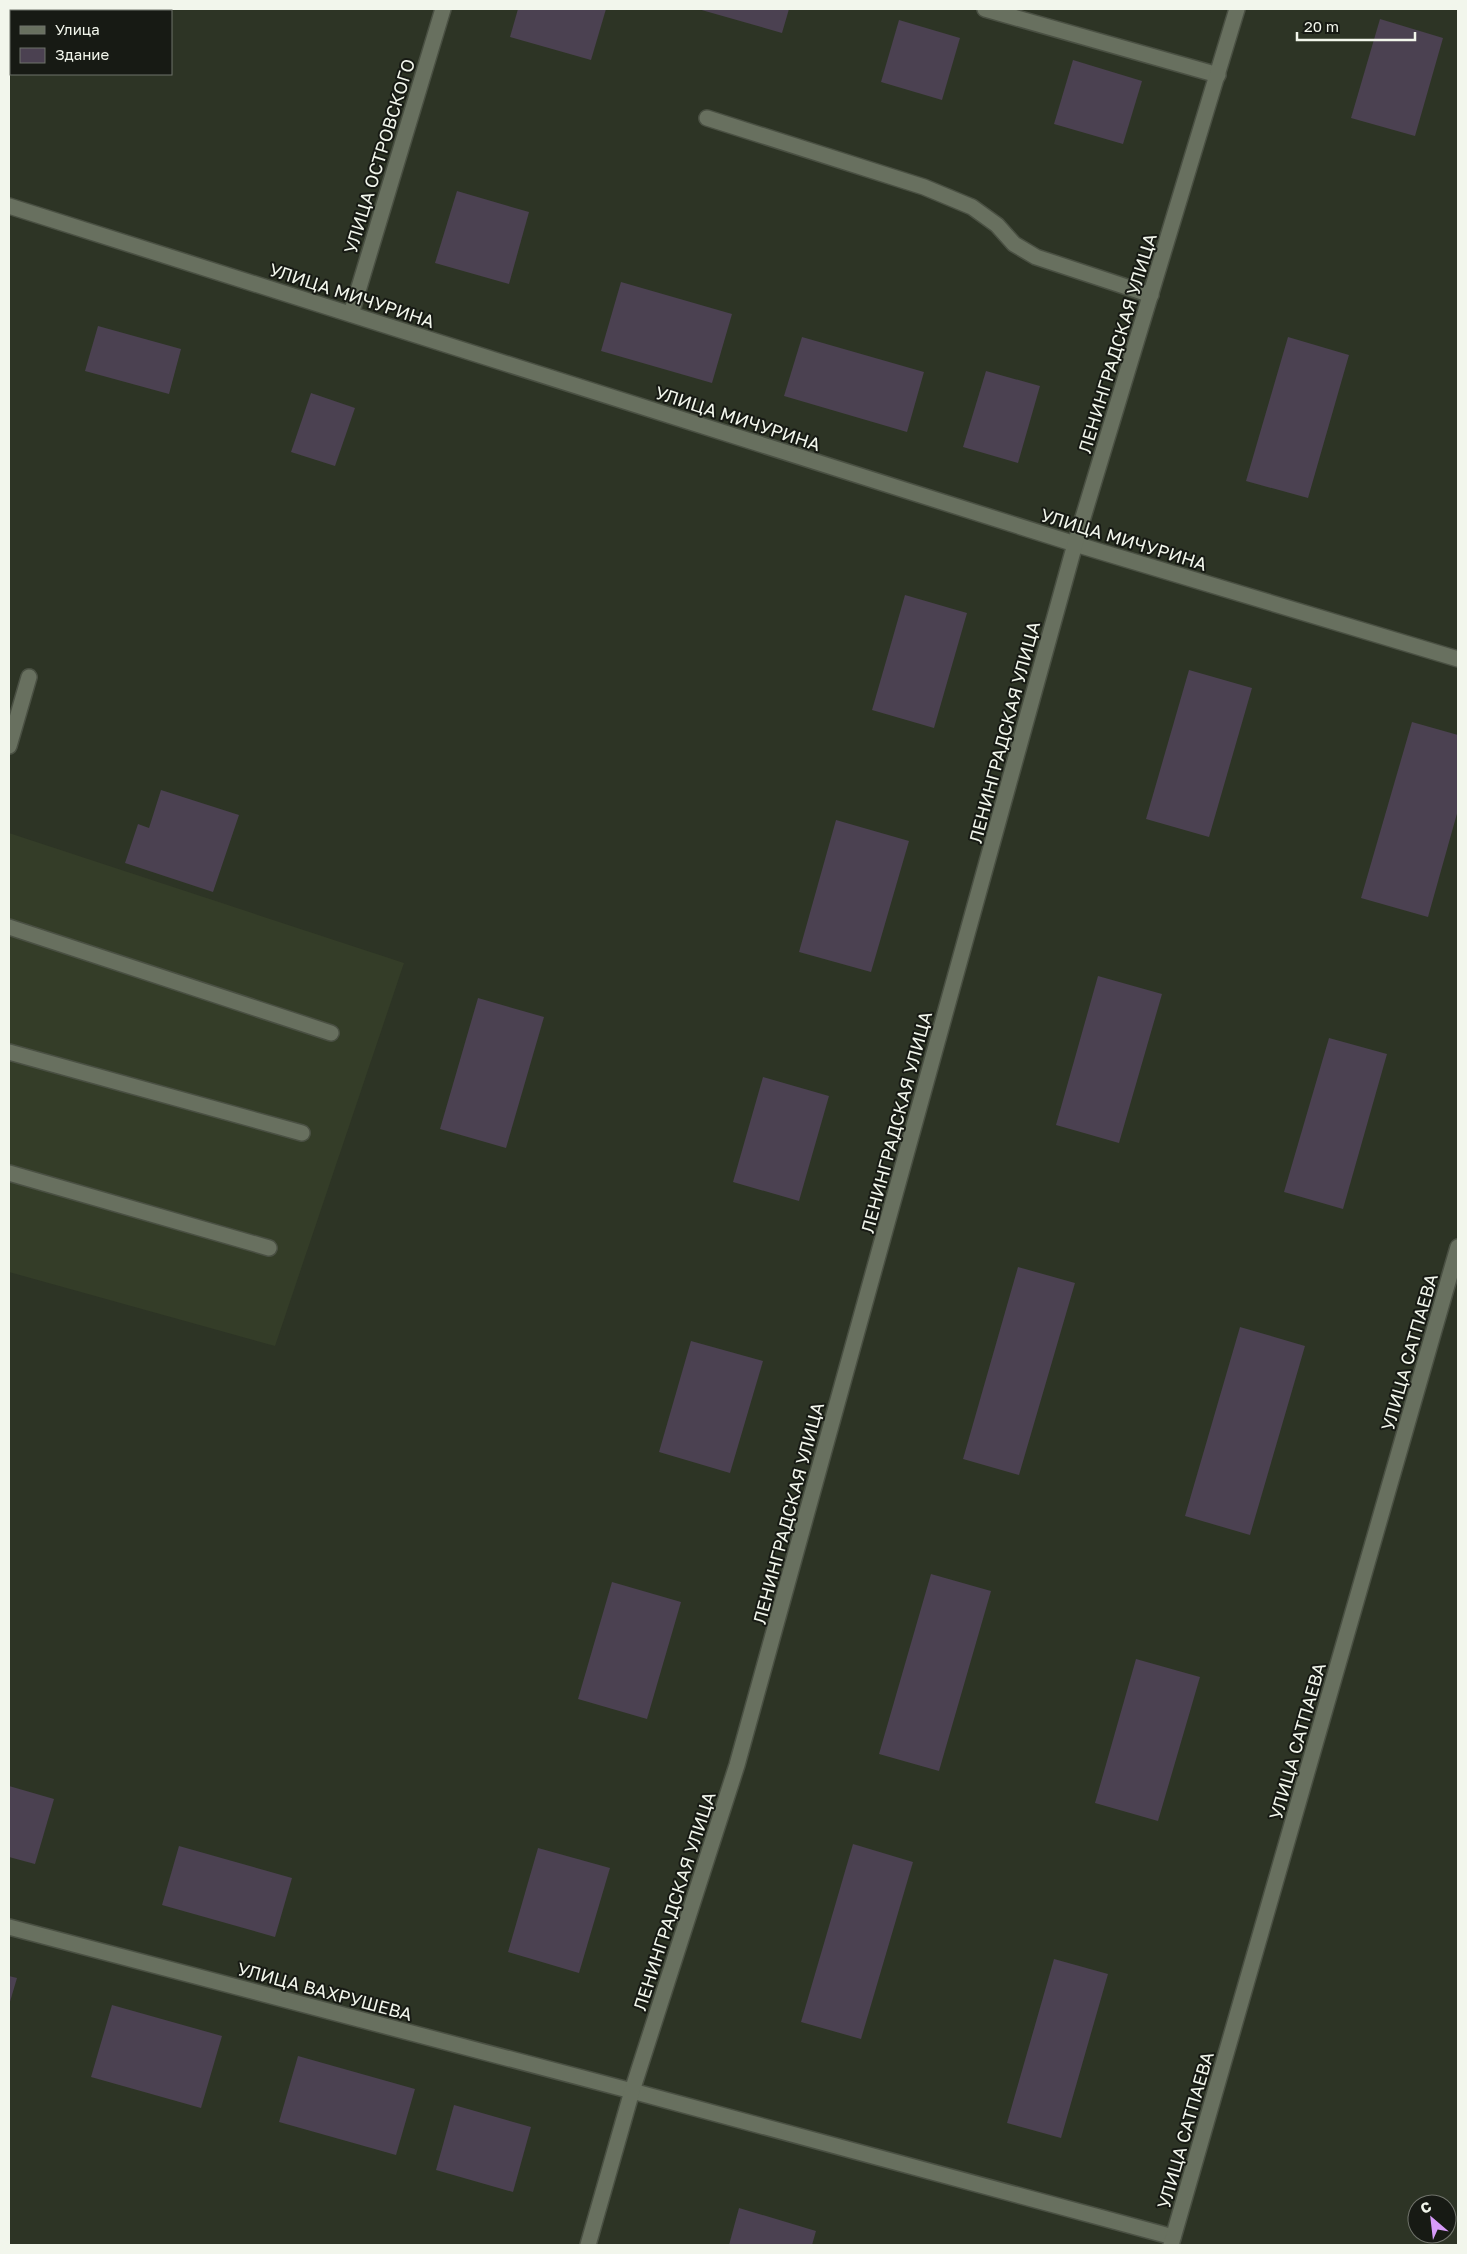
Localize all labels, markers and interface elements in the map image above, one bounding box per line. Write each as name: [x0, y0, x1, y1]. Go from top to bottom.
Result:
legend: [10, 10, 172, 75]
scale bar: [1297, 10, 1414, 42]
text: 20 m: [1304, 17, 1339, 35]
text: Улица: [55, 20, 100, 38]
text: Здание: [55, 45, 109, 63]
street label: УЛИЦА ОСТРОВСКОГО: [339, 56, 419, 256]
street label: ЛЕНИНГРАДСКАЯ УЛИЦА: [1073, 230, 1161, 456]
street label: УЛИЦА МИЧУРИНА: [266, 258, 438, 332]
street label: УЛИЦА МИЧУРИНА: [652, 381, 824, 455]
street label: УЛИЦА МИЧУРИНА: [1038, 503, 1210, 575]
street label: ЛЕНИНГРАДСКАЯ УЛИЦА: [964, 619, 1044, 845]
street label: ЛЕНИНГРАДСКАЯ УЛИЦА: [856, 1009, 936, 1235]
street label: УЛИЦА САТПАЕВА: [1376, 1271, 1442, 1433]
street label: ЛЕНИНГРАДСКАЯ УЛИЦА: [748, 1400, 828, 1626]
street label: УЛИЦА САТПАЕВА: [1264, 1660, 1330, 1822]
street label: ЛЕНИНГРАДСКАЯ УЛИЦА: [628, 1789, 720, 2013]
street label: УЛИЦА ВАХРУШЕВА: [235, 1957, 415, 2025]
street label: УЛИЦА САТПАЕВА: [1152, 2049, 1218, 2211]
north arrow: [1407, 2194, 1457, 2244]
text: С: [1417, 2197, 1434, 2217]

